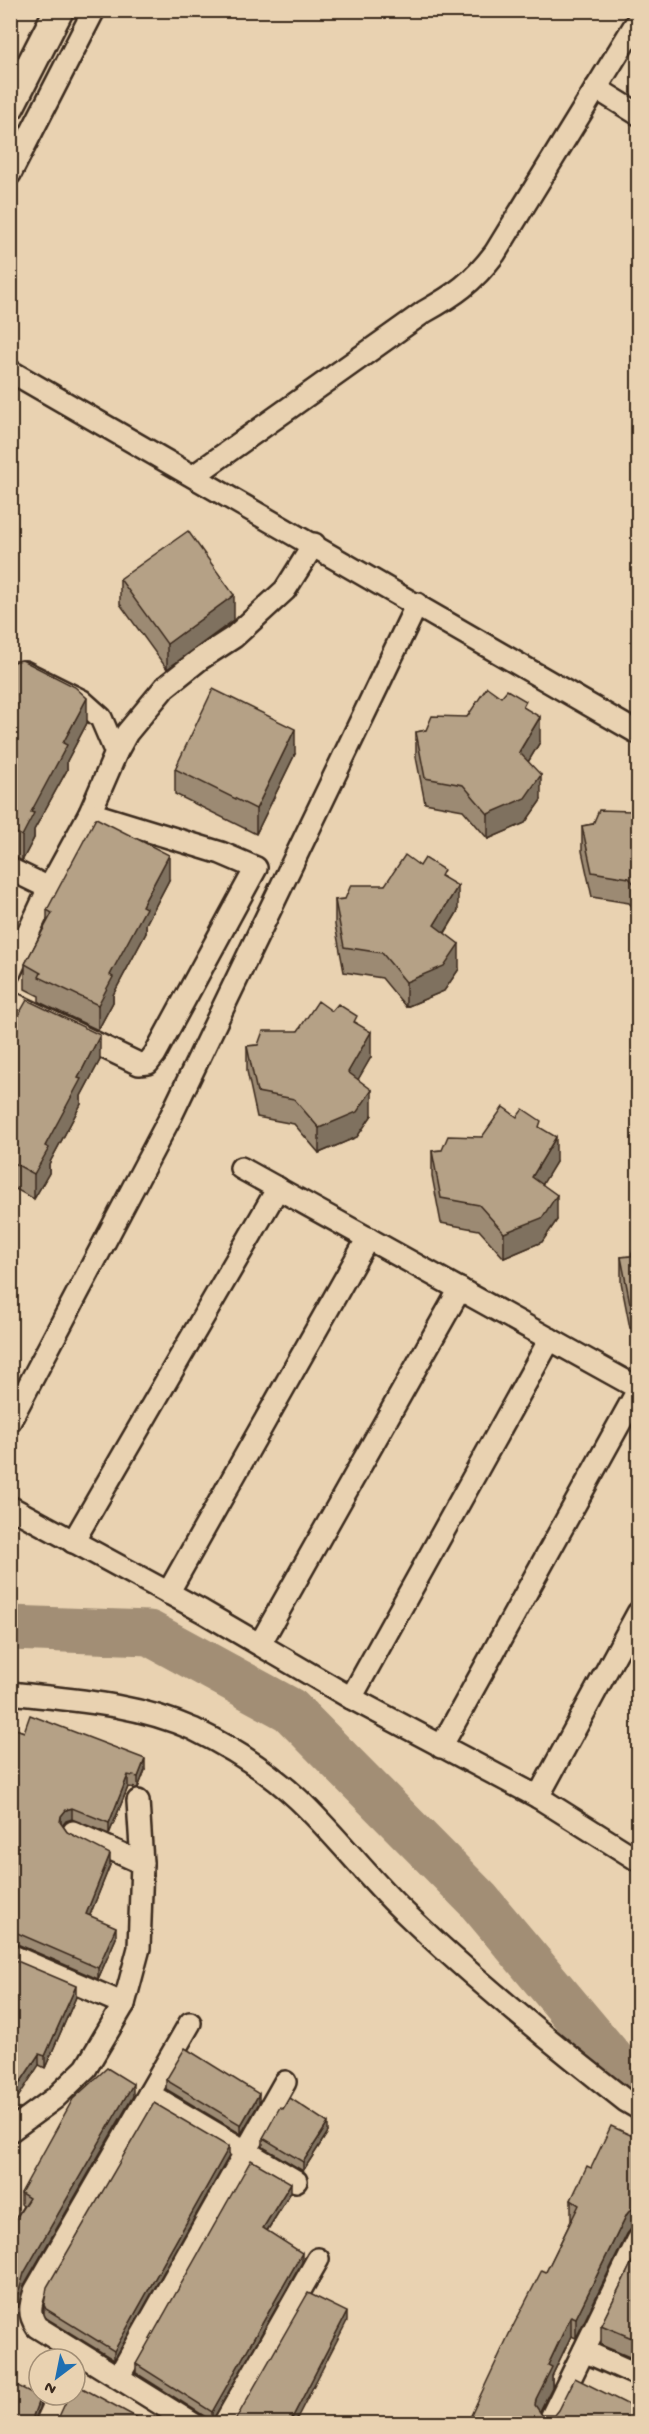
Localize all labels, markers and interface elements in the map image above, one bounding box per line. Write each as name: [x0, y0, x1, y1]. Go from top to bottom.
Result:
north arrow: [27, 2347, 87, 2407]
text: N: [41, 2376, 60, 2398]

